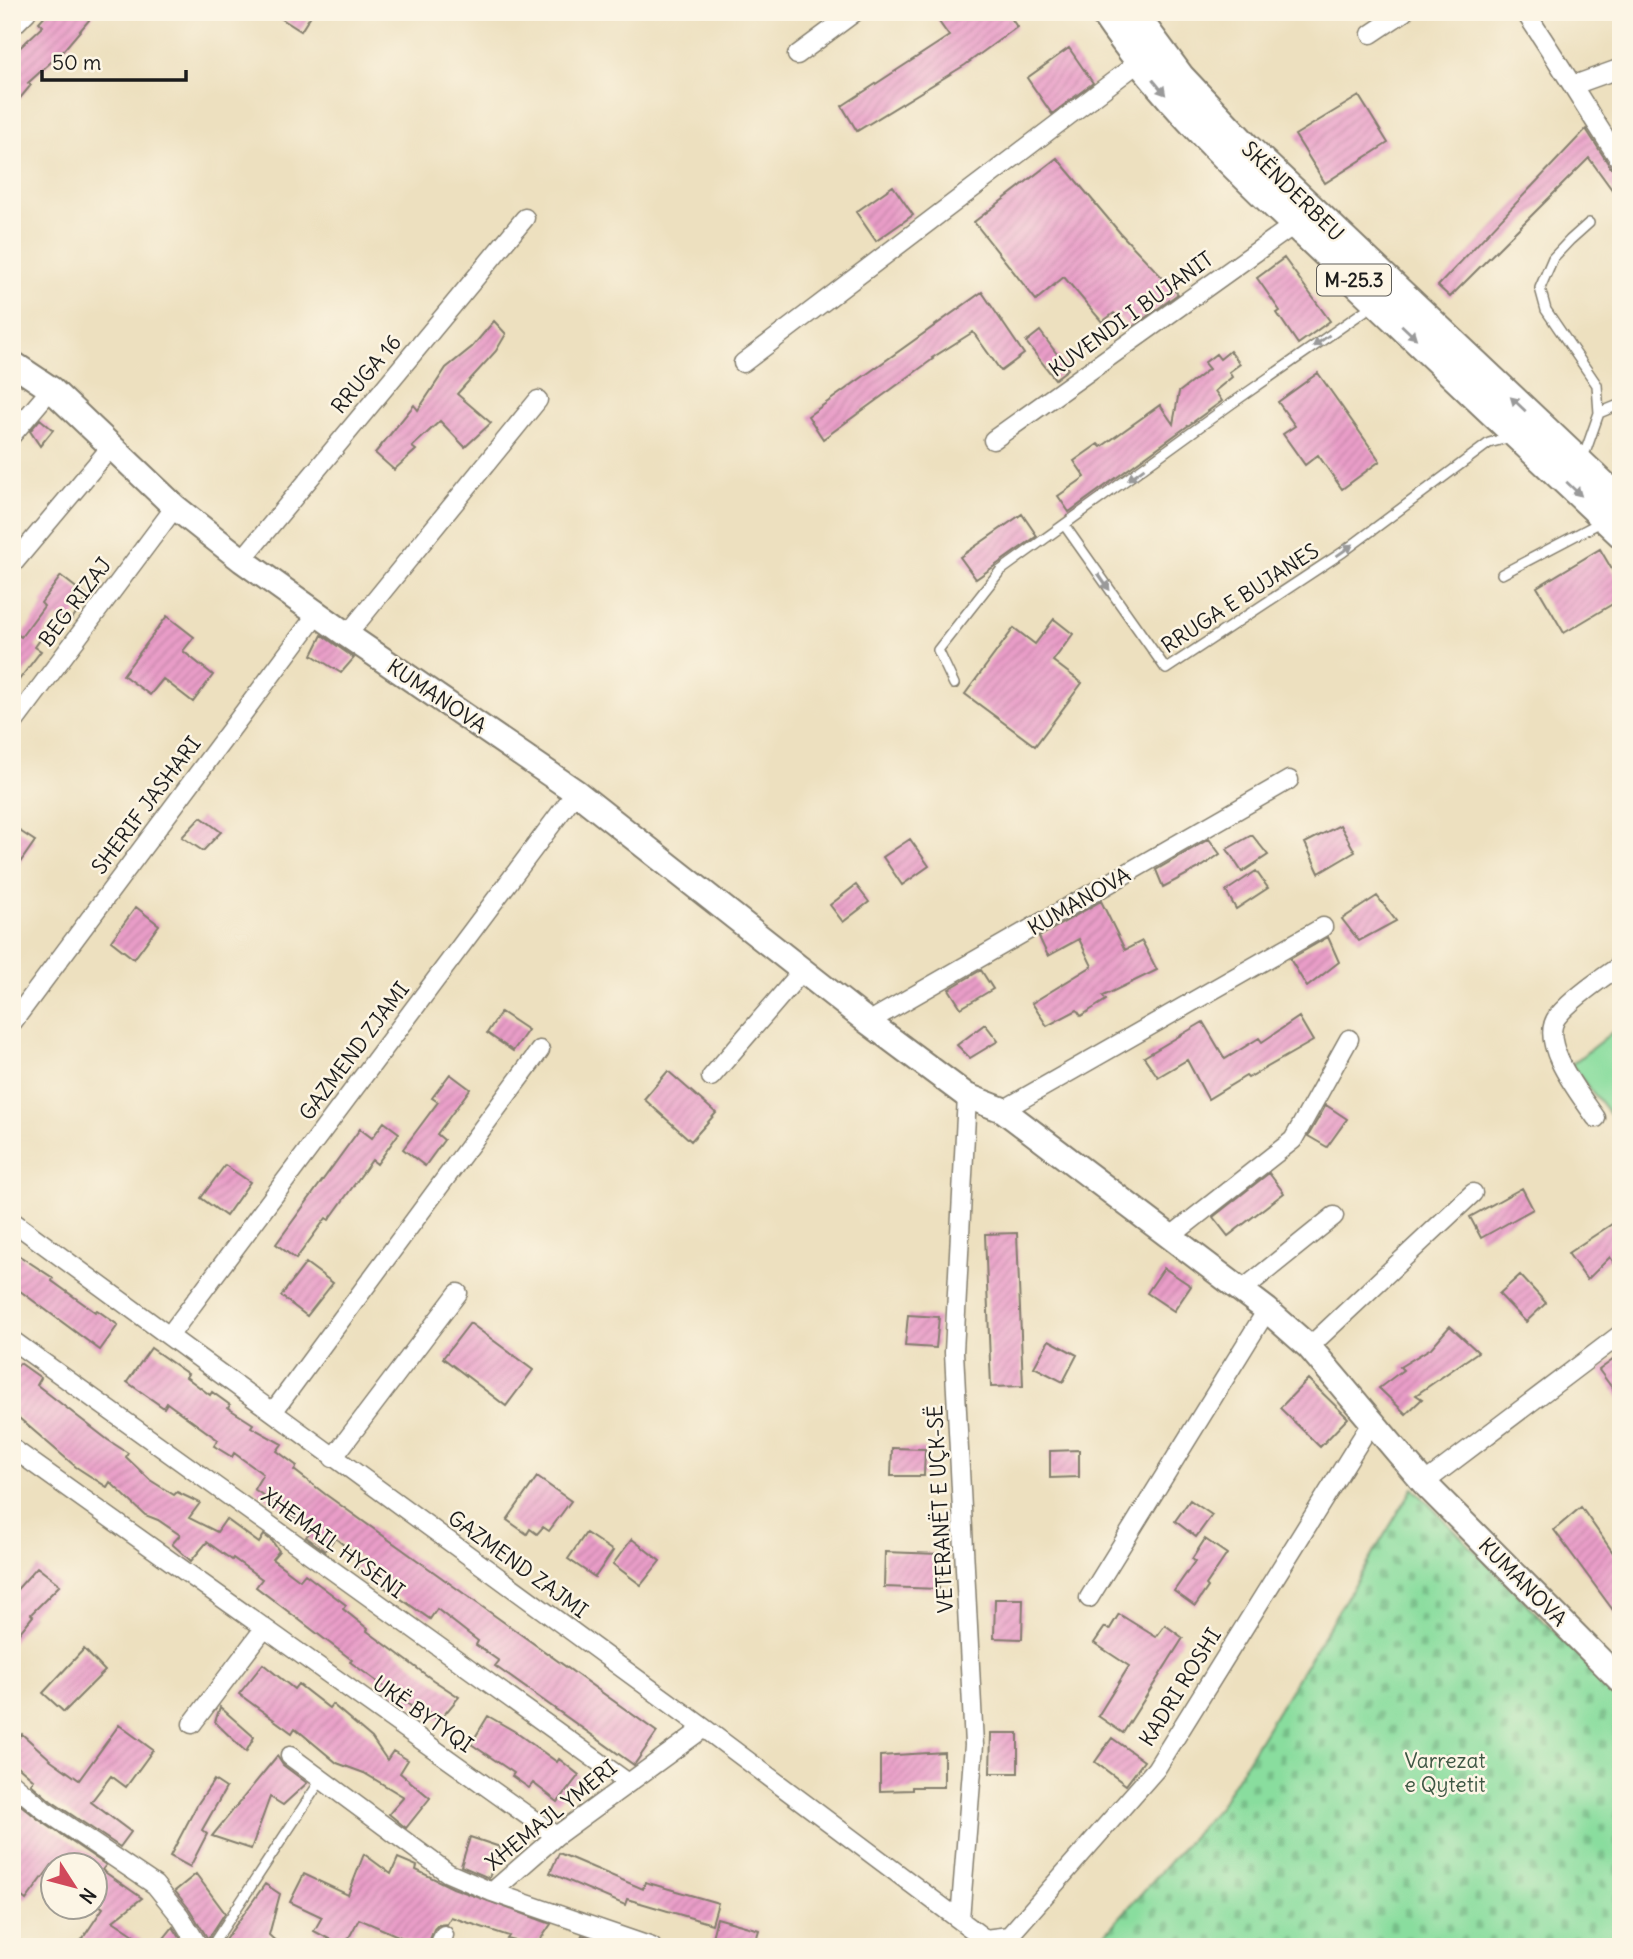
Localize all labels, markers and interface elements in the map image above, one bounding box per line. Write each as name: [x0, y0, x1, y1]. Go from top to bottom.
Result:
scale bar: [42, 38, 186, 82]
text: 50 m: [52, 49, 101, 76]
one-way arrow: [1152, 77, 1167, 95]
street label: SKËNDERBEU: [1236, 135, 1350, 247]
street label: KUVENDI I BUJANIT: [1044, 245, 1218, 383]
road number: M-25.3: [1317, 264, 1391, 296]
one-way arrow: [1400, 324, 1417, 340]
street label: RRUGA 16: [325, 329, 407, 419]
one-way arrow: [1312, 334, 1330, 348]
one-way arrow: [1510, 397, 1527, 413]
one-way arrow: [1127, 466, 1145, 480]
one-way arrow: [1565, 480, 1582, 496]
street label: RRUGA E BUJANES: [1156, 537, 1324, 659]
one-way arrow: [1336, 543, 1354, 557]
street label: BEG RIZAJ: [33, 552, 117, 652]
one-way arrow: [1097, 573, 1111, 591]
street label: KUMANOVA: [382, 653, 492, 739]
street label: SHERIF JASHARI: [85, 731, 207, 879]
street label: KUMANOVA: [1023, 861, 1135, 941]
street label: GAZMEND ZJAMI: [293, 976, 415, 1126]
street label: VETERANËT E UÇK-SË: [921, 1404, 959, 1614]
street label: XHEMAIL HYSENI: [256, 1482, 410, 1604]
street label: GAZMEND ZAJMI: [443, 1504, 593, 1624]
street label: KUMANOVA: [1473, 1532, 1573, 1632]
street label: KADRI ROSHI: [1133, 1623, 1227, 1751]
street label: UKË BYTYQI: [368, 1670, 478, 1758]
park label: Varrezat e Qytetit: [1404, 1747, 1486, 1798]
street label: XHEMAJL YMERI: [480, 1754, 622, 1876]
north arrow: [38, 1850, 108, 1920]
text: N: [74, 1884, 101, 1908]

